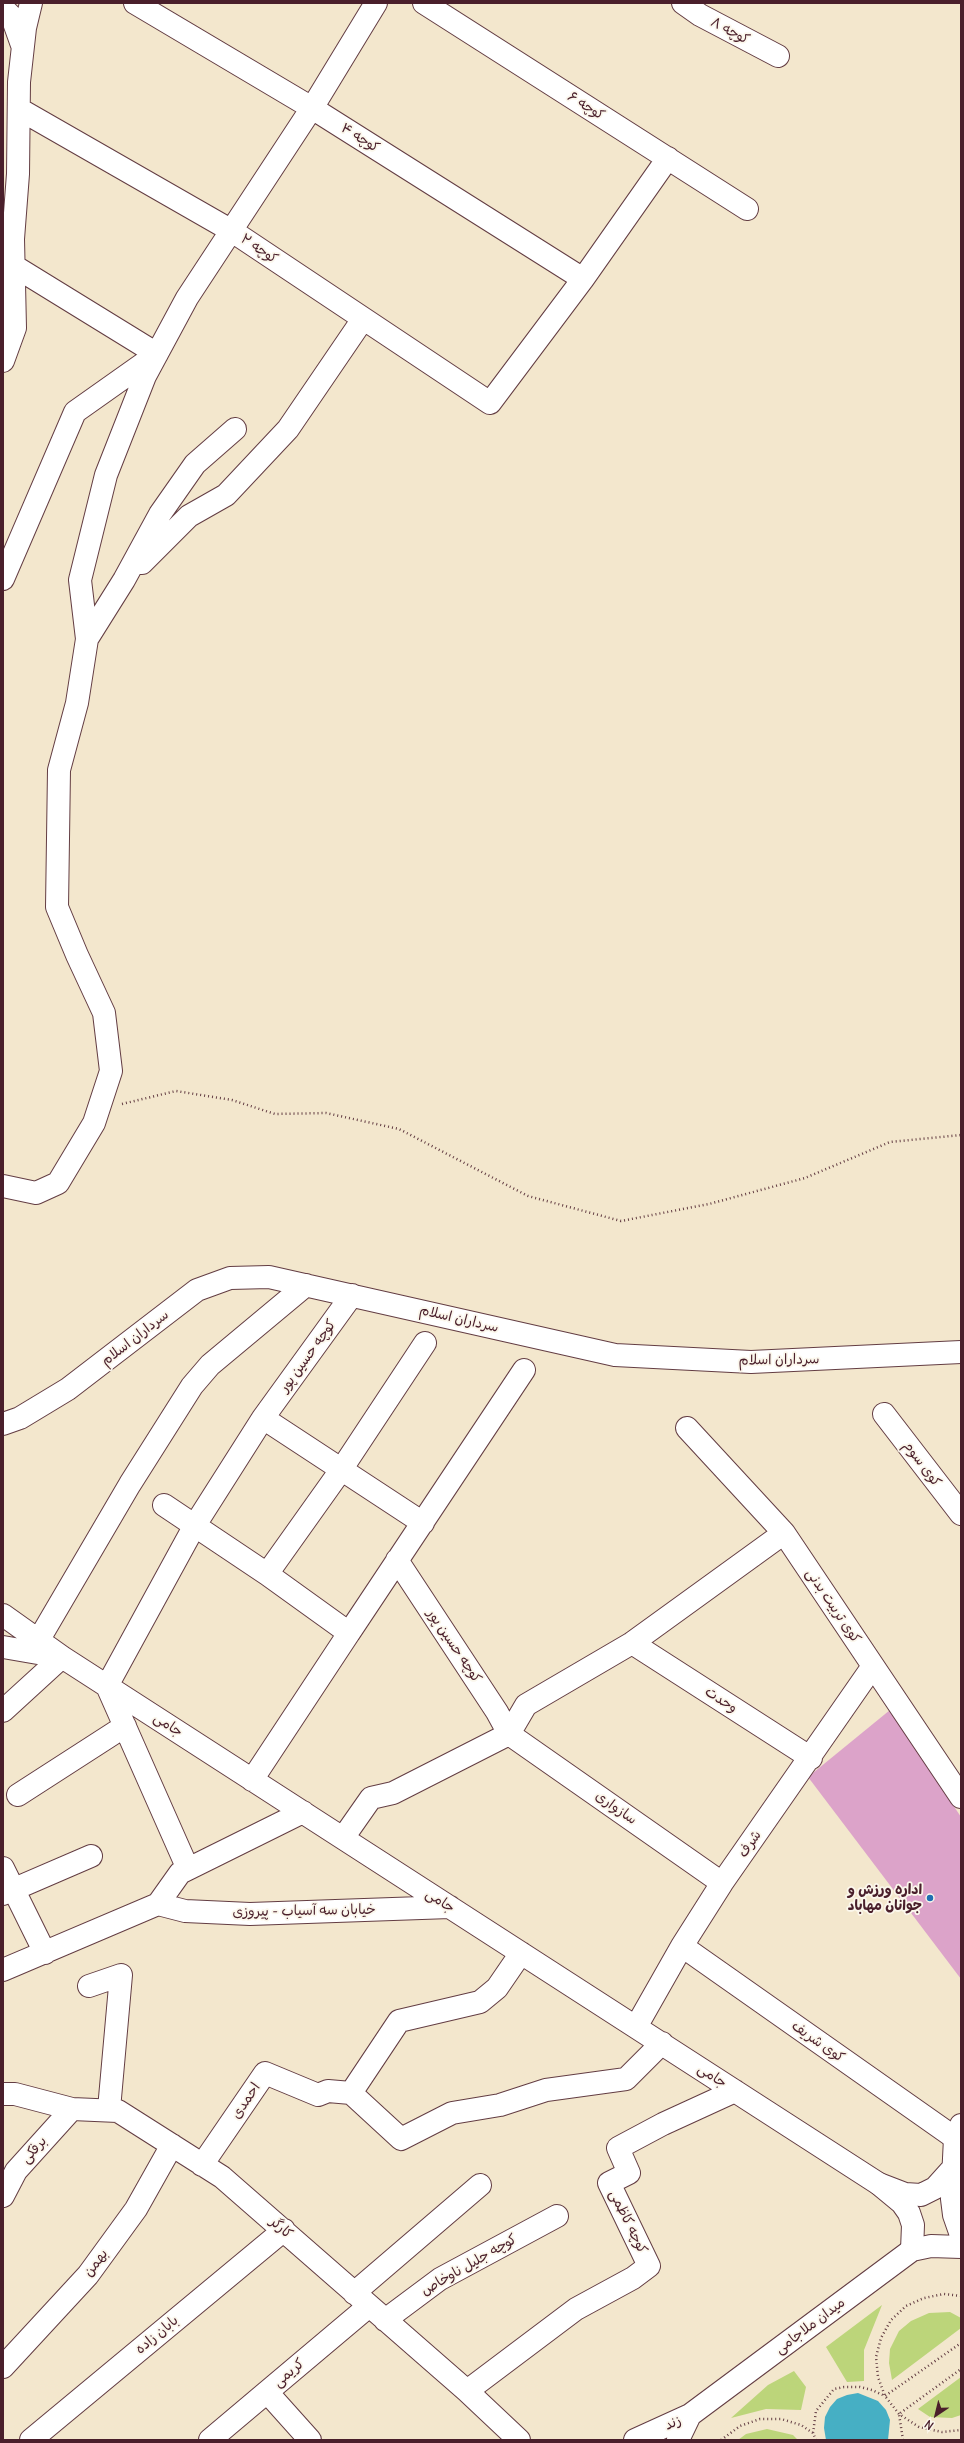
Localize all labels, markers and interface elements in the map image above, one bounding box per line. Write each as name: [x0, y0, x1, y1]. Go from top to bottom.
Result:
street label: کوچه ۸: [708, 14, 752, 48]
street label: کوچه ۶: [564, 88, 608, 124]
street label: کوچه ۴: [338, 120, 382, 156]
street label: کوچه ۲: [237, 230, 281, 268]
street label: سرداران اسلام: [418, 1302, 500, 1336]
street label: سرداران اسلام: [98, 1306, 172, 1370]
street label: کوچه حسین پور: [276, 1316, 340, 1396]
street label: سرداران اسلام: [738, 1351, 820, 1369]
street label: کوی سوم: [899, 1438, 945, 1490]
street label: کوی تربیت بدنی: [802, 1565, 864, 1647]
street label: کوچه حسین پور: [423, 1606, 485, 1686]
street label: وحدت: [702, 1683, 740, 1717]
street label: جامی: [150, 1709, 186, 1741]
street label: سازواری: [592, 1788, 640, 1828]
street label: شرف: [735, 1827, 765, 1861]
place label: اداره ورزش و جوانان مهاباد: [848, 1882, 922, 1914]
street label: جامی: [422, 1885, 458, 1917]
marker: اداره ورزش و جوانان مهاباد: [925, 1893, 935, 1903]
street label: خیابان سه آسیاب - پیروزی: [232, 1901, 376, 1921]
street label: کوی شریف: [788, 2018, 848, 2066]
street label: جامی: [694, 2060, 730, 2092]
street label: احمدی: [228, 2080, 264, 2122]
street label: برفکی: [18, 2133, 50, 2167]
street label: کوچه کاظمی: [605, 2187, 651, 2257]
street label: کارگر: [266, 2213, 296, 2243]
street label: کوچه جلیل ناوخاص: [418, 2231, 520, 2299]
street label: بهمن: [80, 2246, 112, 2280]
street label: میدان ملاجامی: [772, 2294, 848, 2358]
street label: بابان زاده: [132, 2312, 182, 2358]
street label: کریمی: [270, 2355, 308, 2391]
north arrow: [916, 2395, 956, 2435]
street label: زند: [662, 2412, 684, 2434]
text: N: [922, 2417, 936, 2433]

